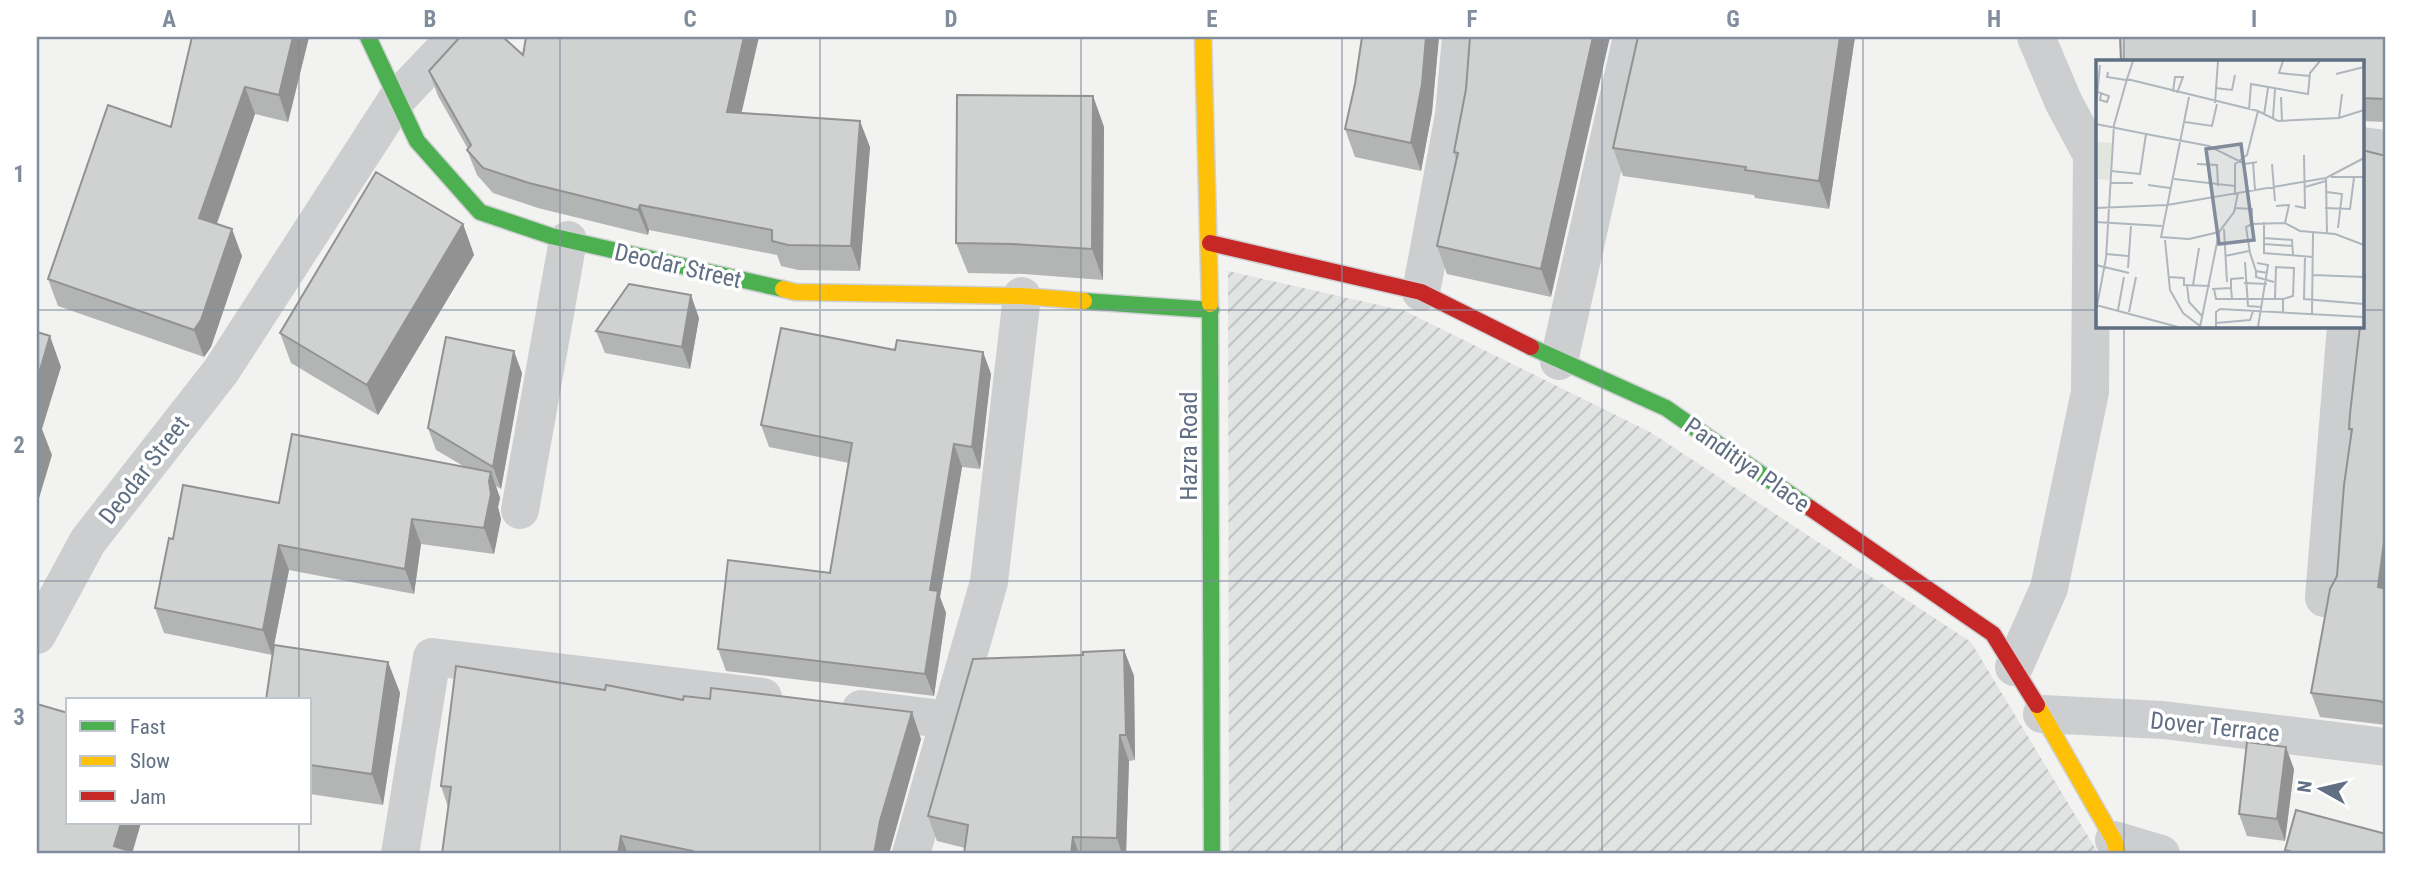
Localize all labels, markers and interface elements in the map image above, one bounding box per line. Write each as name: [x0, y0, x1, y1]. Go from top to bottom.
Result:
text: A: [162, 6, 176, 33]
text: B: [424, 6, 436, 33]
text: C: [683, 6, 697, 33]
text: D: [945, 6, 958, 33]
text: E: [1206, 6, 1218, 33]
text: F: [1467, 6, 1478, 33]
text: G: [1726, 6, 1740, 33]
text: H: [1987, 6, 2001, 33]
text: I: [2251, 6, 2257, 33]
inset map: [2096, 60, 2364, 327]
text: 1: [13, 161, 25, 188]
street label: Deodar Street: [612, 238, 744, 294]
street label: Hazra Road: [1175, 392, 1203, 500]
street label: Deodar Street: [93, 410, 195, 530]
street label: Panditiya Place: [1679, 412, 1815, 518]
text: 2: [13, 432, 25, 459]
legend: [66, 698, 312, 824]
text: 3: [13, 704, 25, 731]
street label: Dover Terrace: [2149, 706, 2281, 748]
text: Fast: [130, 715, 166, 739]
text: Slow: [130, 749, 170, 773]
north arrow: [2286, 754, 2356, 824]
text: N: [2292, 779, 2317, 794]
text: Jam: [130, 785, 166, 809]

